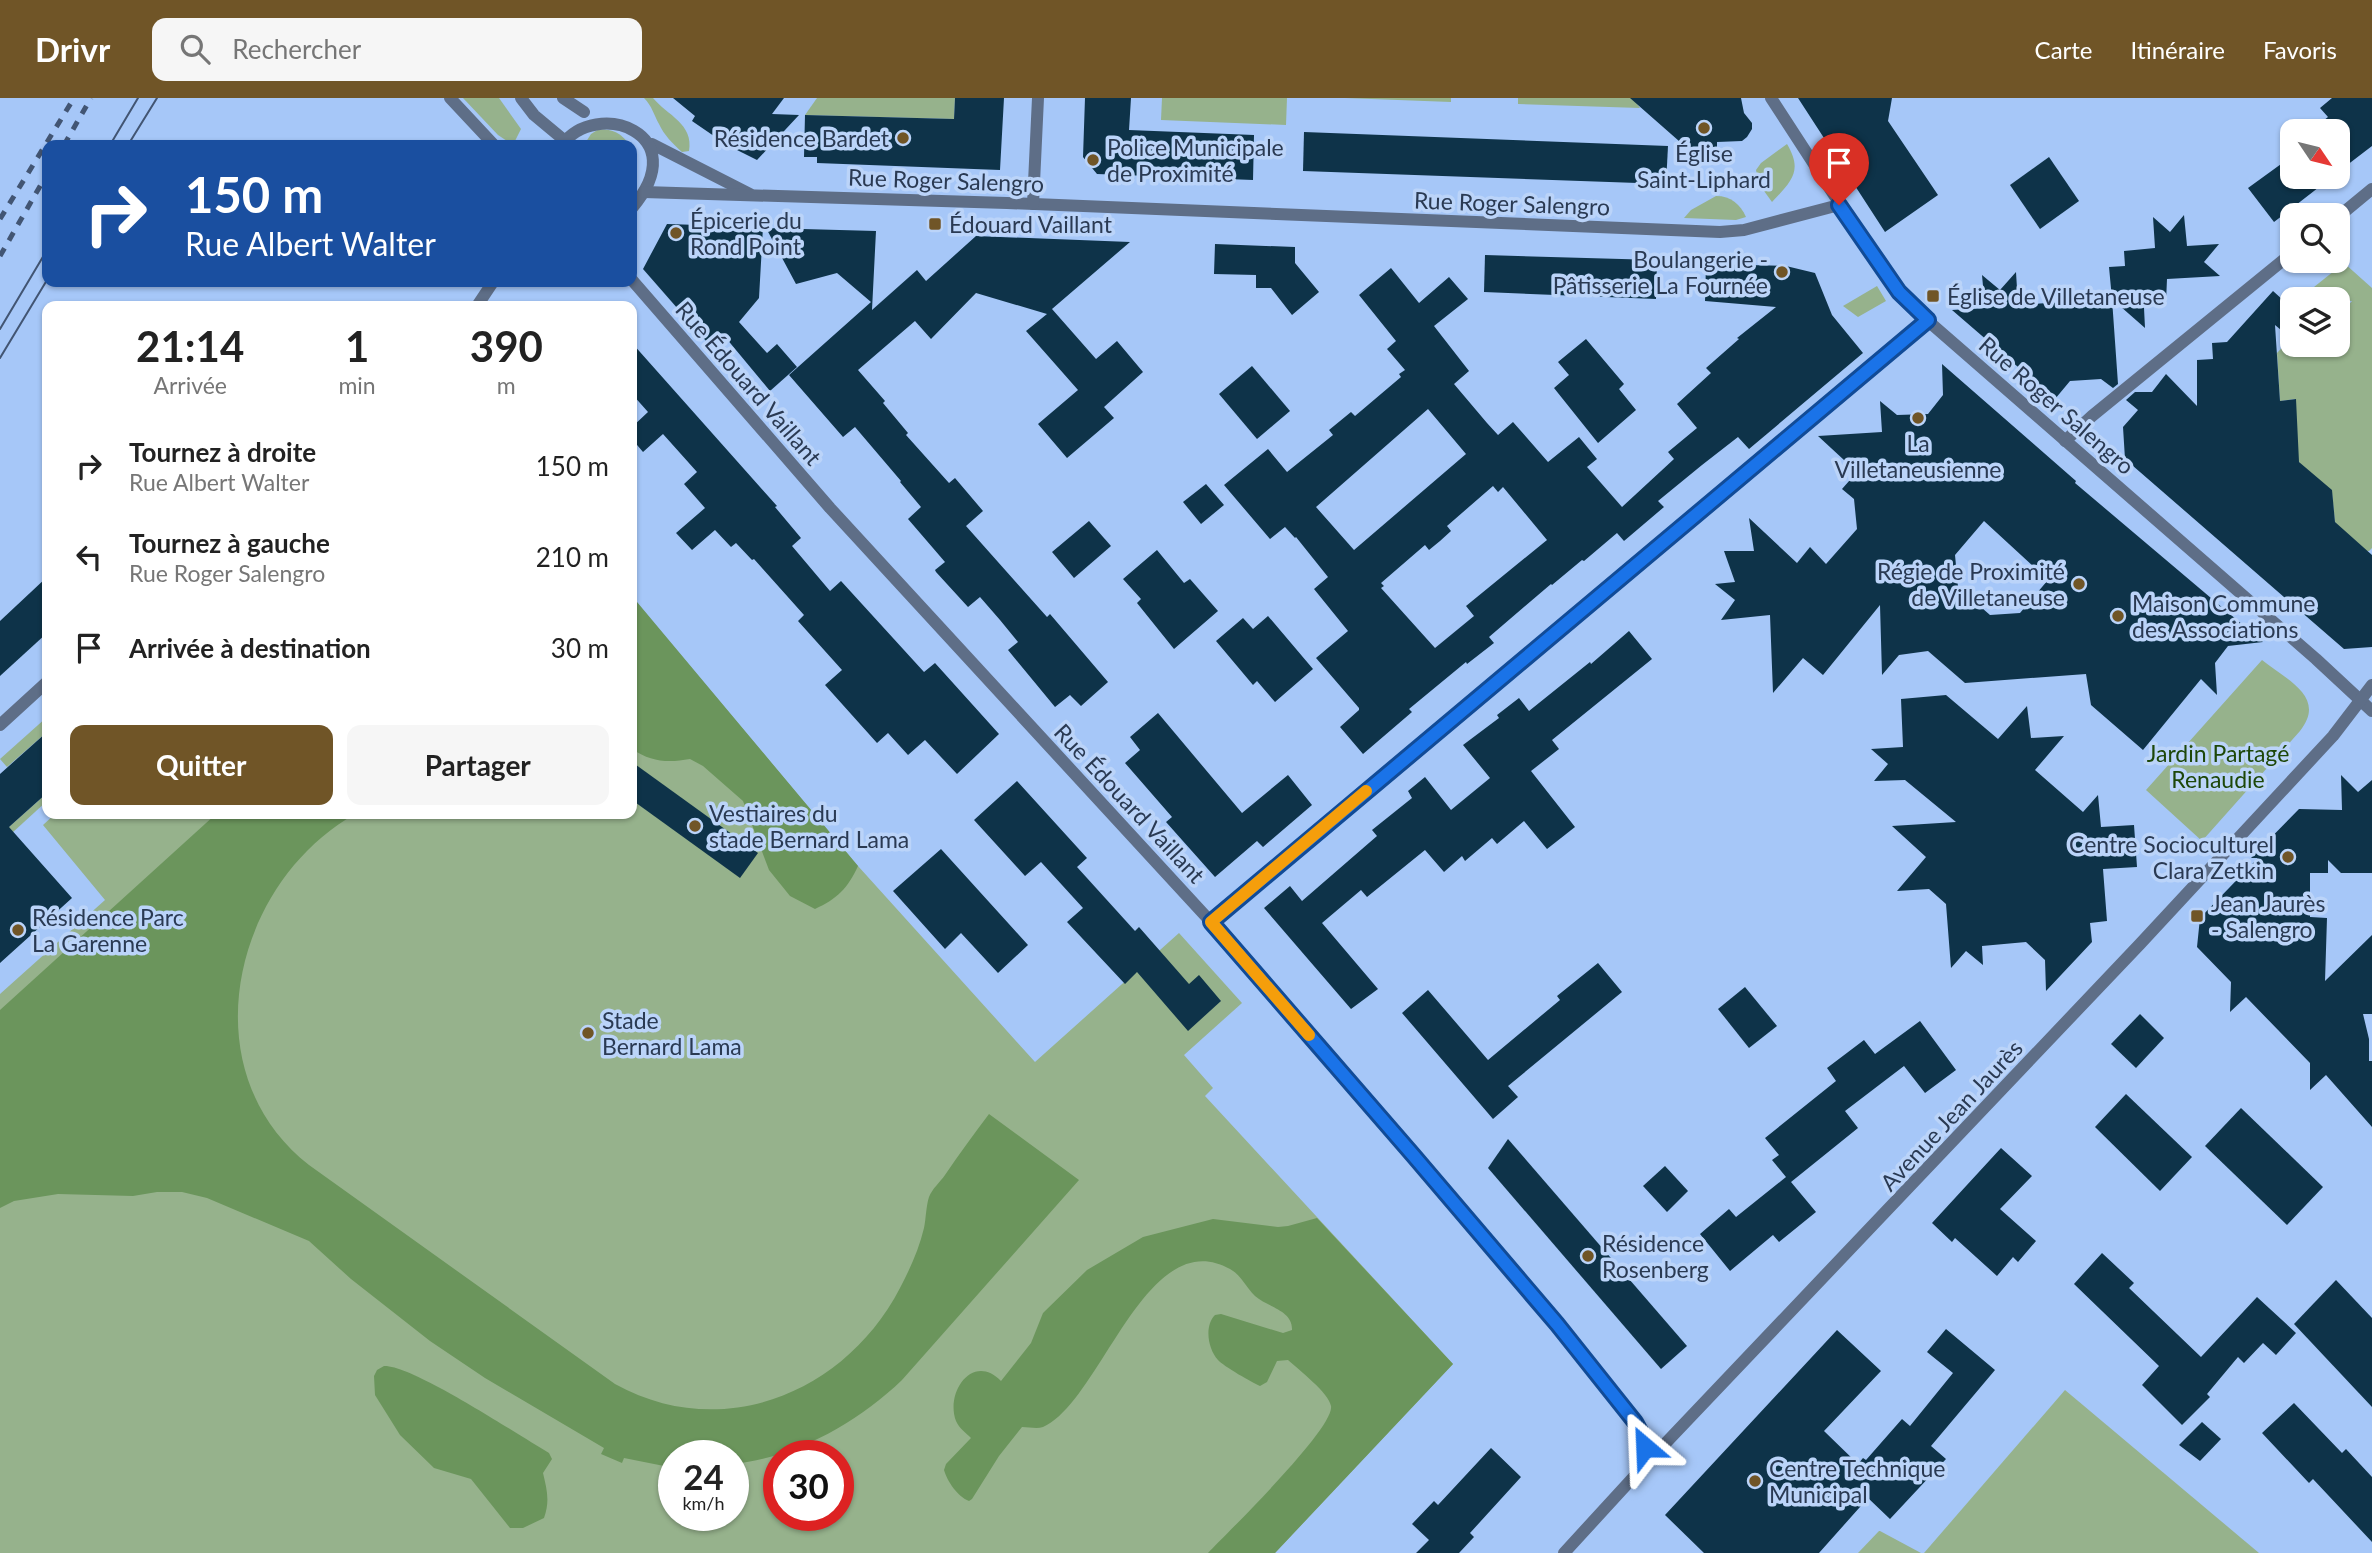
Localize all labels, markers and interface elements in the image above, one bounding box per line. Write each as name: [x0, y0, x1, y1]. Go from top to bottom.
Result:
search box: [152, 18, 642, 81]
text: Drivr: [35, 29, 110, 69]
icon: search: [176, 30, 214, 68]
text: Rechercher: [232, 33, 361, 65]
text: Carte: [2035, 35, 2093, 64]
text: Itinéraire: [2131, 35, 2225, 64]
text: Favoris: [2263, 35, 2337, 64]
north arrow: [2280, 119, 2350, 189]
map controls: [2280, 119, 2350, 357]
marker: Église Saint-Liphard: [1696, 120, 1712, 136]
place label: Résidence Bardet: [714, 124, 890, 152]
marker: Résidence Bardet: [895, 130, 911, 146]
place label: Police Municipale de Proximité: [1107, 133, 1284, 187]
pin: [1809, 133, 1869, 205]
place label: Église Saint-Liphard: [1637, 139, 1771, 193]
icon: arrive: [1820, 144, 1858, 182]
marker: Police Municipale de Proximité: [1085, 152, 1101, 168]
street label: Rue Roger Salengro: [847, 163, 1045, 197]
text: 150 m: [185, 165, 323, 223]
icon: right: [70, 168, 161, 259]
street label: Rue Roger Salengro: [1413, 186, 1611, 220]
button: search: [2280, 203, 2350, 273]
place label: Épicerie du Rond Point: [690, 206, 802, 260]
place label: Édouard Vaillant: [949, 210, 1113, 238]
marker: Édouard Vaillant: [927, 216, 943, 232]
text: Rue Albert Walter: [185, 224, 436, 263]
marker: Épicerie du Rond Point: [668, 225, 684, 241]
place label: Boulangerie - Pâtisserie La Fournée: [1553, 245, 1768, 299]
marker: Boulangerie - Pâtisserie La Fournée: [1774, 264, 1790, 280]
place label: Église de Villetaneuse: [1947, 282, 2165, 310]
button: layers: [2280, 287, 2350, 357]
marker: Église de Villetaneuse: [1925, 288, 1941, 304]
street label: Rue Édouard Vaillant: [670, 295, 828, 471]
text: 21:14: [136, 321, 244, 371]
text: 1: [345, 321, 369, 371]
text: 390: [470, 321, 543, 371]
street label: Rue Roger Salengro: [1974, 330, 2140, 480]
text: Arrivée: [153, 371, 227, 399]
text: min: [338, 371, 376, 399]
text: m: [497, 371, 516, 399]
marker: La Villetaneusienne: [1910, 410, 1926, 426]
place label: La Villetaneusienne: [1835, 429, 2001, 483]
text: Tournez à droite: [129, 436, 316, 468]
icon: right: [70, 447, 108, 485]
text: 150 m: [536, 450, 609, 482]
text: Rue Albert Walter: [129, 468, 309, 496]
text: Tournez à gauche: [129, 527, 330, 559]
icon: left: [70, 538, 108, 576]
text: 210 m: [536, 541, 609, 573]
place label: Régie de Proximité de Villetaneuse: [1877, 557, 2065, 611]
text: Rue Roger Salengro: [129, 559, 325, 587]
marker: Régie de Proximité de Villetaneuse: [2071, 576, 2087, 592]
place label: Maison Commune des Associations: [2132, 589, 2316, 643]
marker: Maison Commune des Associations: [2110, 608, 2126, 624]
icon: arrive: [70, 629, 108, 667]
text: Arrivée à destination: [129, 632, 371, 664]
text: 30 m: [551, 632, 609, 664]
street label: Rue Édouard Vaillant: [1049, 718, 1212, 889]
button: Quitter: [70, 725, 333, 805]
button: Partager: [347, 725, 609, 805]
park label: Jardin Partagé Renaudie: [2147, 739, 2289, 793]
place label: Vestiaires du stade Bernard Lama: [709, 799, 909, 853]
marker: Vestiaires du stade Bernard Lama: [687, 818, 703, 834]
place label: Centre Socioculturel Clara Zetkin: [2069, 830, 2274, 884]
marker: Centre Socioculturel Clara Zetkin: [2280, 849, 2296, 865]
place label: Jean Jaurès - Salengro: [2211, 889, 2325, 943]
place label: Résidence Parc La Garenne: [32, 903, 184, 957]
marker: Jean Jaurès - Salengro: [2189, 908, 2205, 924]
marker: Résidence Parc La Garenne: [10, 922, 26, 938]
place label: Stade Bernard Lama: [602, 1006, 742, 1060]
marker: Stade Bernard Lama: [580, 1025, 596, 1041]
street label: Avenue Jean Jaurès: [1874, 1034, 2028, 1196]
place label: Résidence Rosenberg: [1602, 1229, 1709, 1283]
marker: Résidence Rosenberg: [1580, 1248, 1596, 1264]
position arrow: [1608, 1410, 1682, 1484]
speed limit sign: 30: [763, 1440, 854, 1531]
place label: Centre Technique Municipal: [1769, 1454, 1945, 1508]
text: 24: [683, 1455, 724, 1497]
marker: Centre Technique Municipal: [1747, 1473, 1763, 1489]
text: km/h: [682, 1492, 725, 1514]

